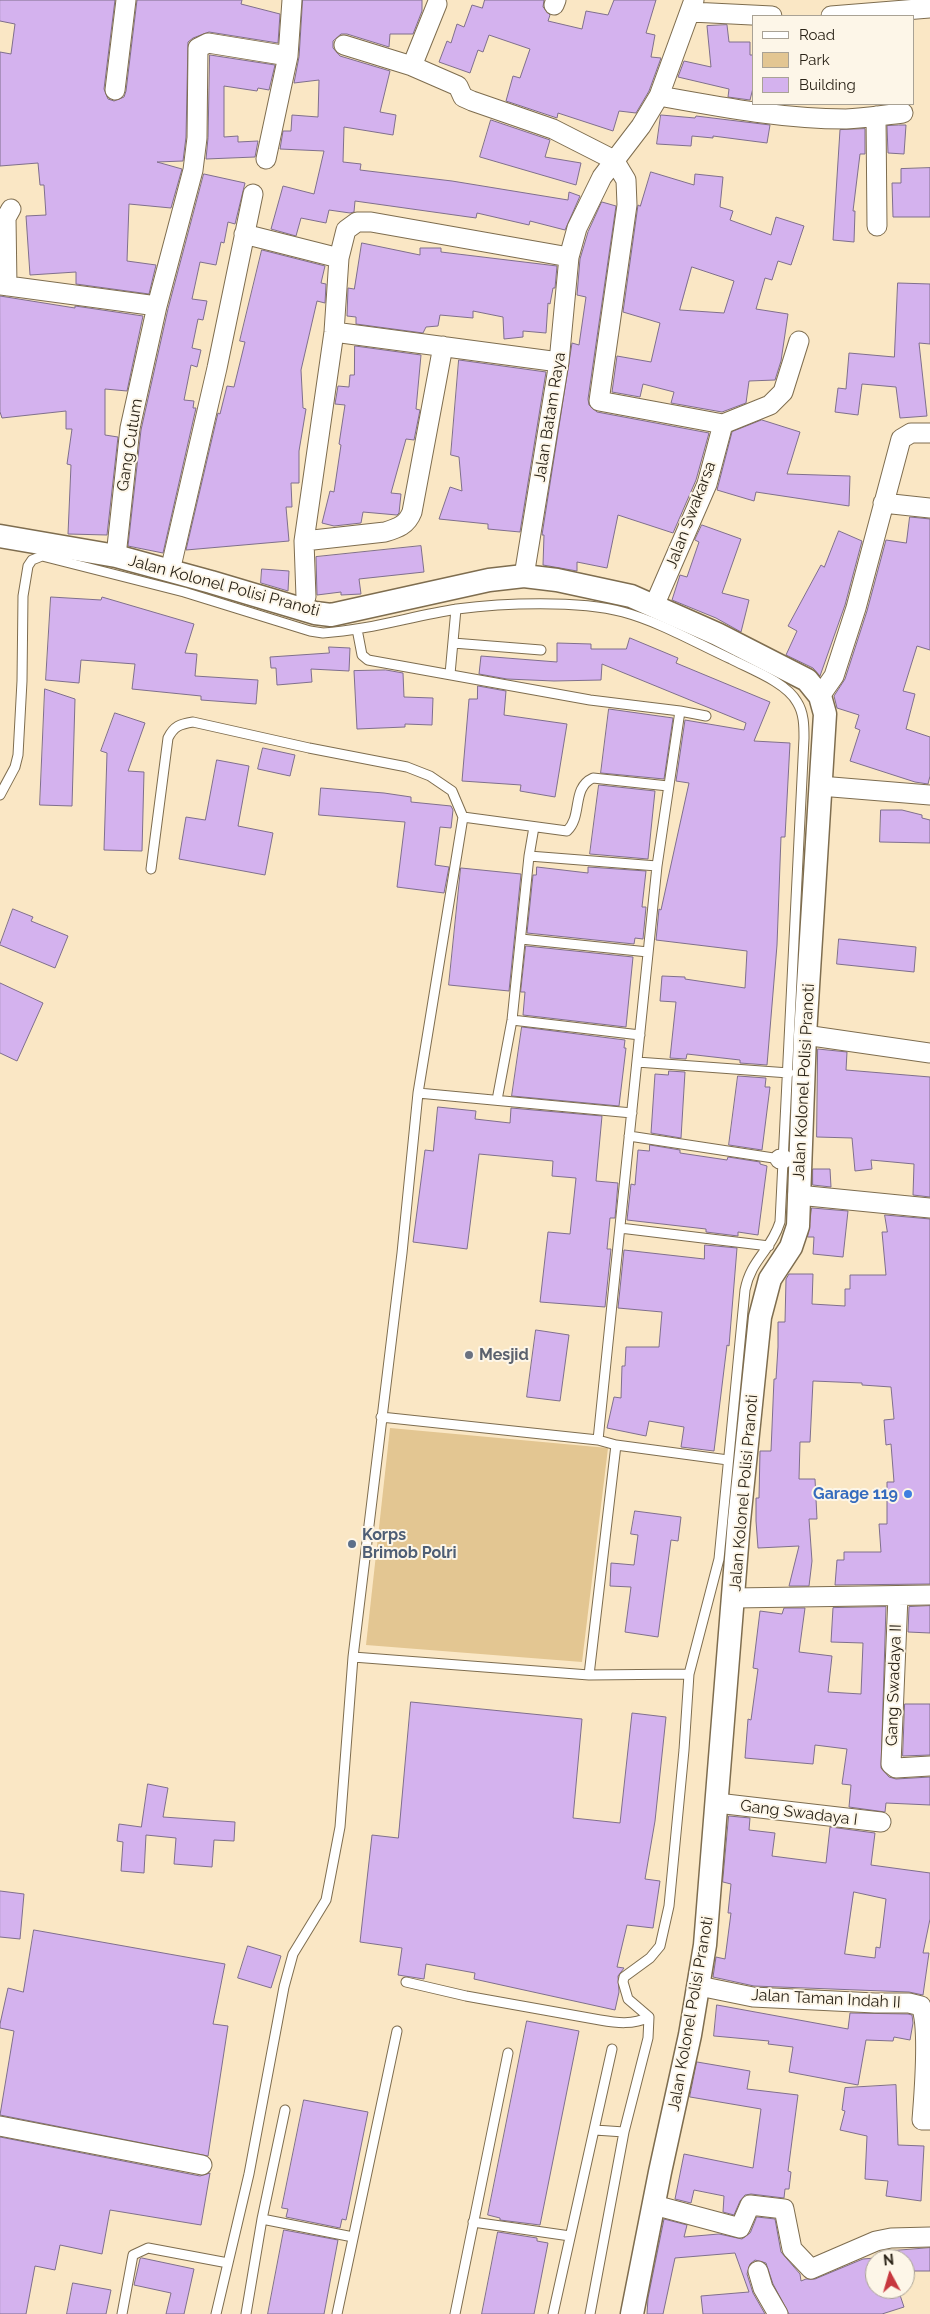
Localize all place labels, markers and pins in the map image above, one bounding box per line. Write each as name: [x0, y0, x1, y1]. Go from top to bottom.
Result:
place label: Mesjid: [479, 1345, 529, 1365]
marker: Mesjid: [463, 1349, 475, 1361]
place label: Garage 119: [813, 1484, 898, 1504]
marker: Garage 119: [902, 1488, 914, 1500]
place label: Korps Brimob Polri: [362, 1525, 457, 1563]
marker: Korps Brimob Polri: [346, 1538, 358, 1550]

